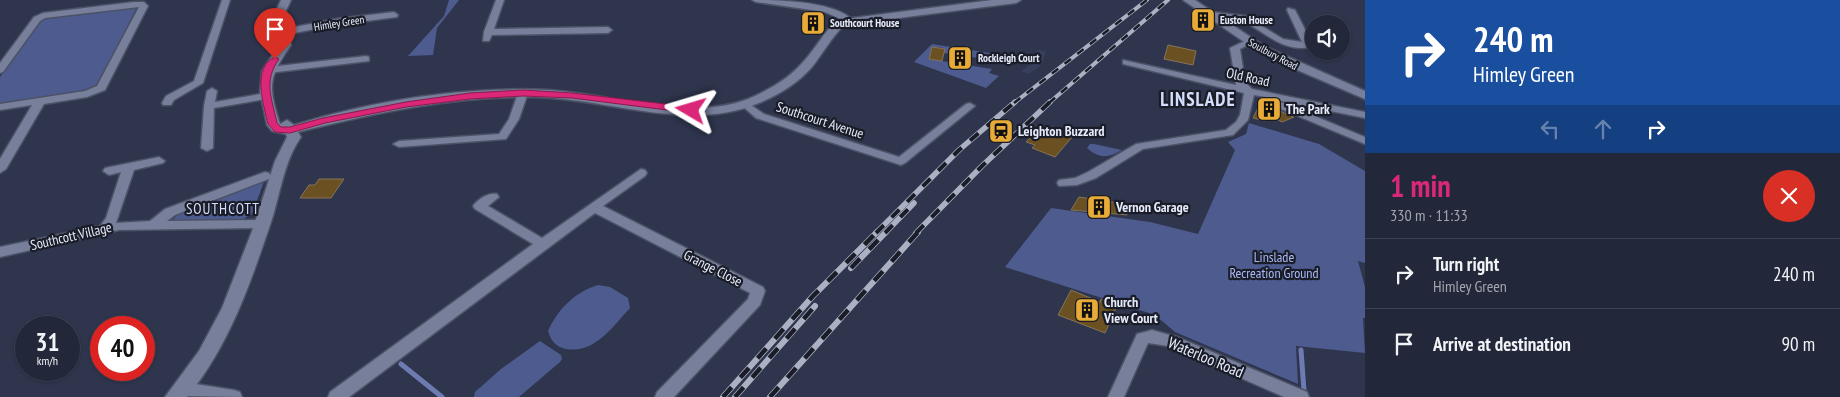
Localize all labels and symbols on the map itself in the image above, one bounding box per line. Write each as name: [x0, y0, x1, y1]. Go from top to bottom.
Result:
building icon: Euston House: [1190, 7, 1216, 33]
pin: [254, 8, 296, 59]
building icon: Southcourt House: [800, 10, 826, 36]
street label: Himley Green: [313, 12, 365, 34]
place label: Euston House: [1220, 13, 1273, 27]
place label: Southcourt House: [830, 16, 900, 30]
street label: Soulbury Road: [1246, 35, 1300, 73]
building icon: Rockleigh Court: [947, 45, 973, 71]
place label: Rockleigh Court: [978, 51, 1040, 65]
street label: Old Road: [1225, 64, 1271, 90]
position arrow: [664, 83, 716, 135]
district label: LINSLADE: [1160, 87, 1236, 111]
building icon: The Park: [1256, 96, 1282, 122]
street label: Southcourt Avenue: [774, 97, 866, 143]
place label: The Park: [1286, 100, 1330, 118]
station icon: Leighton Buzzard: [988, 118, 1014, 144]
place label: Leighton Buzzard: [1018, 122, 1105, 140]
building icon: Vernon Garage: [1086, 194, 1112, 220]
place label: Vernon Garage: [1115, 198, 1189, 216]
district label: SOUTHCOTT: [186, 199, 260, 218]
street label: Southcott Village: [29, 218, 114, 254]
street label: Grange Close: [681, 246, 746, 291]
park label: Linslade Recreation Ground: [1229, 248, 1319, 282]
place label: Church View Court: [1103, 293, 1158, 327]
building icon: Church View Court: [1074, 297, 1100, 323]
speed limit sign: 40: [90, 316, 155, 381]
street label: Waterloo Road: [1165, 332, 1247, 382]

